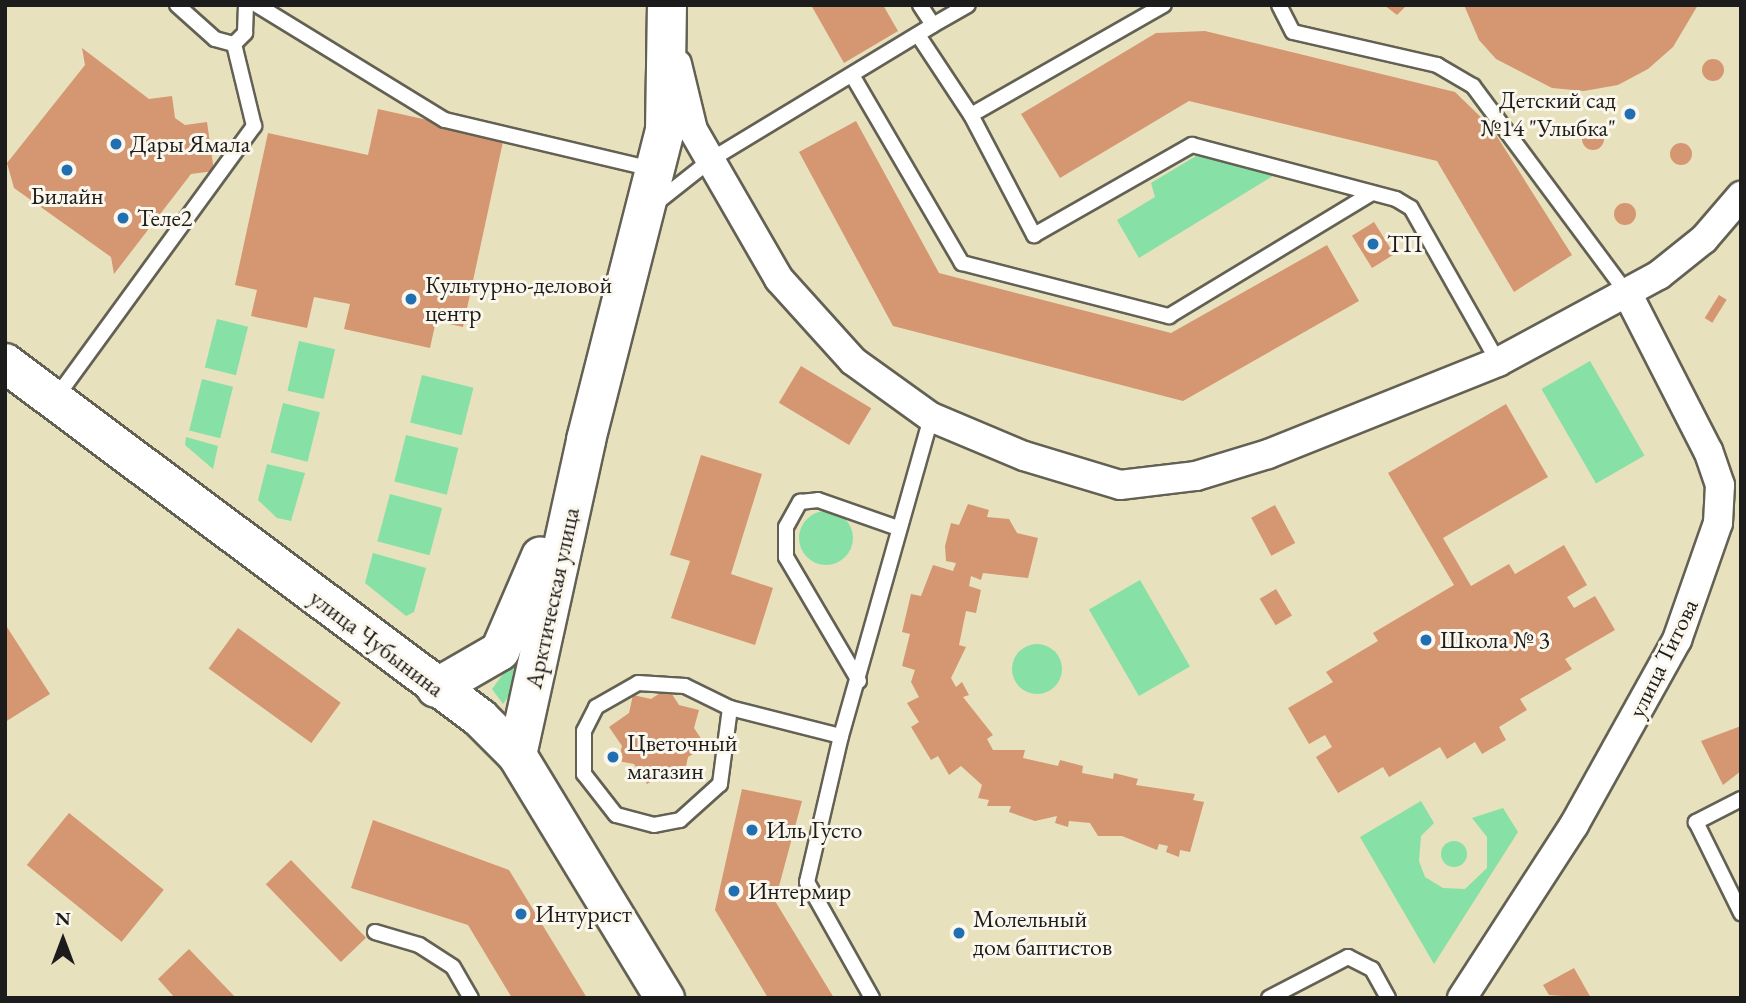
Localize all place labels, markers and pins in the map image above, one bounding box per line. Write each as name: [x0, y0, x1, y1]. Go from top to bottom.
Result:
place label: Детский сад №14 "Улыбка": [1480, 86, 1616, 142]
marker: Детский сад №14 "Улыбка": [1622, 106, 1638, 122]
place label: Дары Ямала: [130, 130, 250, 158]
marker: Дары Ямала: [108, 136, 124, 152]
marker: Билайн: [59, 162, 75, 178]
place label: Билайн: [30, 182, 104, 210]
place label: Теле2: [137, 204, 192, 232]
marker: Теле2: [115, 210, 131, 226]
place label: ТП: [1387, 230, 1423, 258]
marker: ТП: [1365, 236, 1381, 252]
place label: Культурно-деловой центр: [425, 271, 612, 327]
marker: Культурно-деловой центр: [403, 291, 419, 307]
place label: Школа № 3: [1440, 626, 1550, 654]
marker: Школа № 3: [1418, 632, 1434, 648]
place label: Цветочный магазин: [627, 729, 737, 785]
marker: Цветочный магазин: [605, 749, 621, 765]
place label: Иль Густо: [766, 816, 862, 844]
marker: Иль Густо: [744, 822, 760, 838]
place label: Интермир: [748, 877, 851, 905]
marker: Интермир: [726, 883, 742, 899]
place label: Интурист: [535, 900, 632, 928]
place label: Молельный дом баптистов: [973, 905, 1112, 961]
marker: Интурист: [513, 906, 529, 922]
marker: Молельный дом баптистов: [951, 925, 967, 941]

